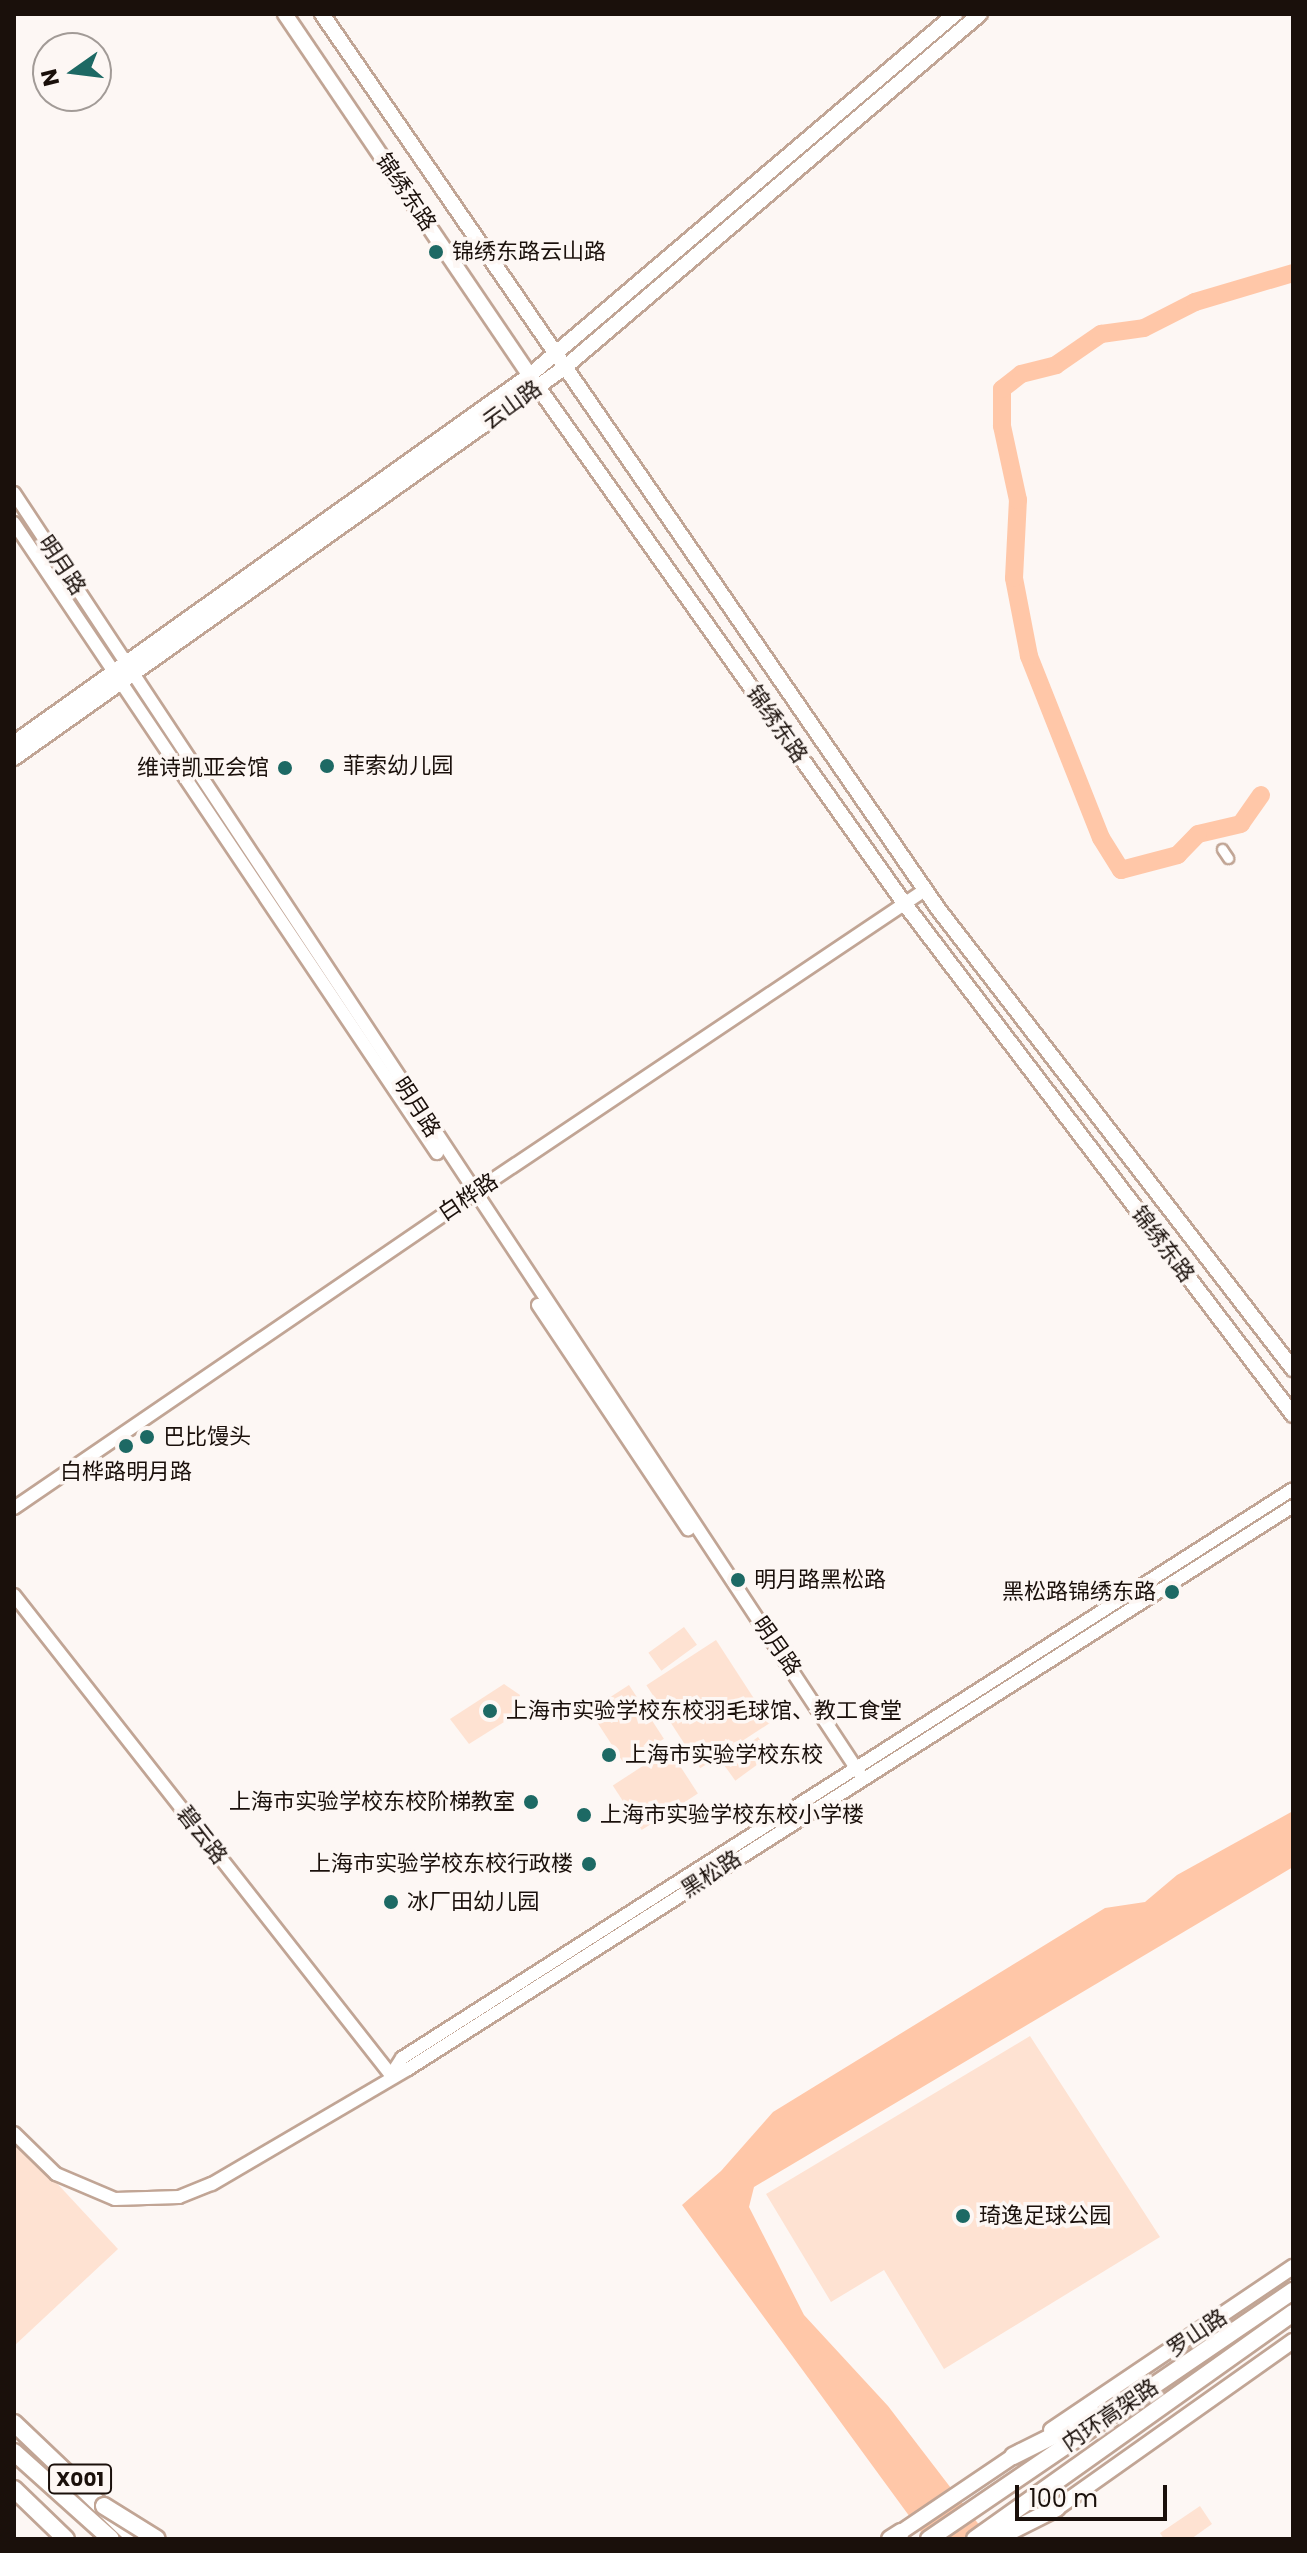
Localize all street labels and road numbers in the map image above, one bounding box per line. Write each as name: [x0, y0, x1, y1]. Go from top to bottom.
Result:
street label: 锦绣东路: [370, 148, 442, 236]
street label: 云山路: [478, 375, 546, 435]
street label: 明月路: [33, 530, 91, 600]
street label: 锦绣东路: [741, 680, 813, 768]
street label: 明月路: [388, 1072, 446, 1142]
street label: 白桦路: [433, 1168, 503, 1226]
street label: 锦绣东路: [1126, 1201, 1200, 1287]
street label: 明月路: [747, 1611, 807, 1681]
street label: 碧云路: [171, 1801, 233, 1869]
street label: 黑松路: [676, 1845, 746, 1903]
street label: 罗山路: [1162, 2304, 1232, 2362]
street label: 内环高架路: [1057, 2373, 1163, 2457]
road number: X001: [48, 2463, 112, 2495]

